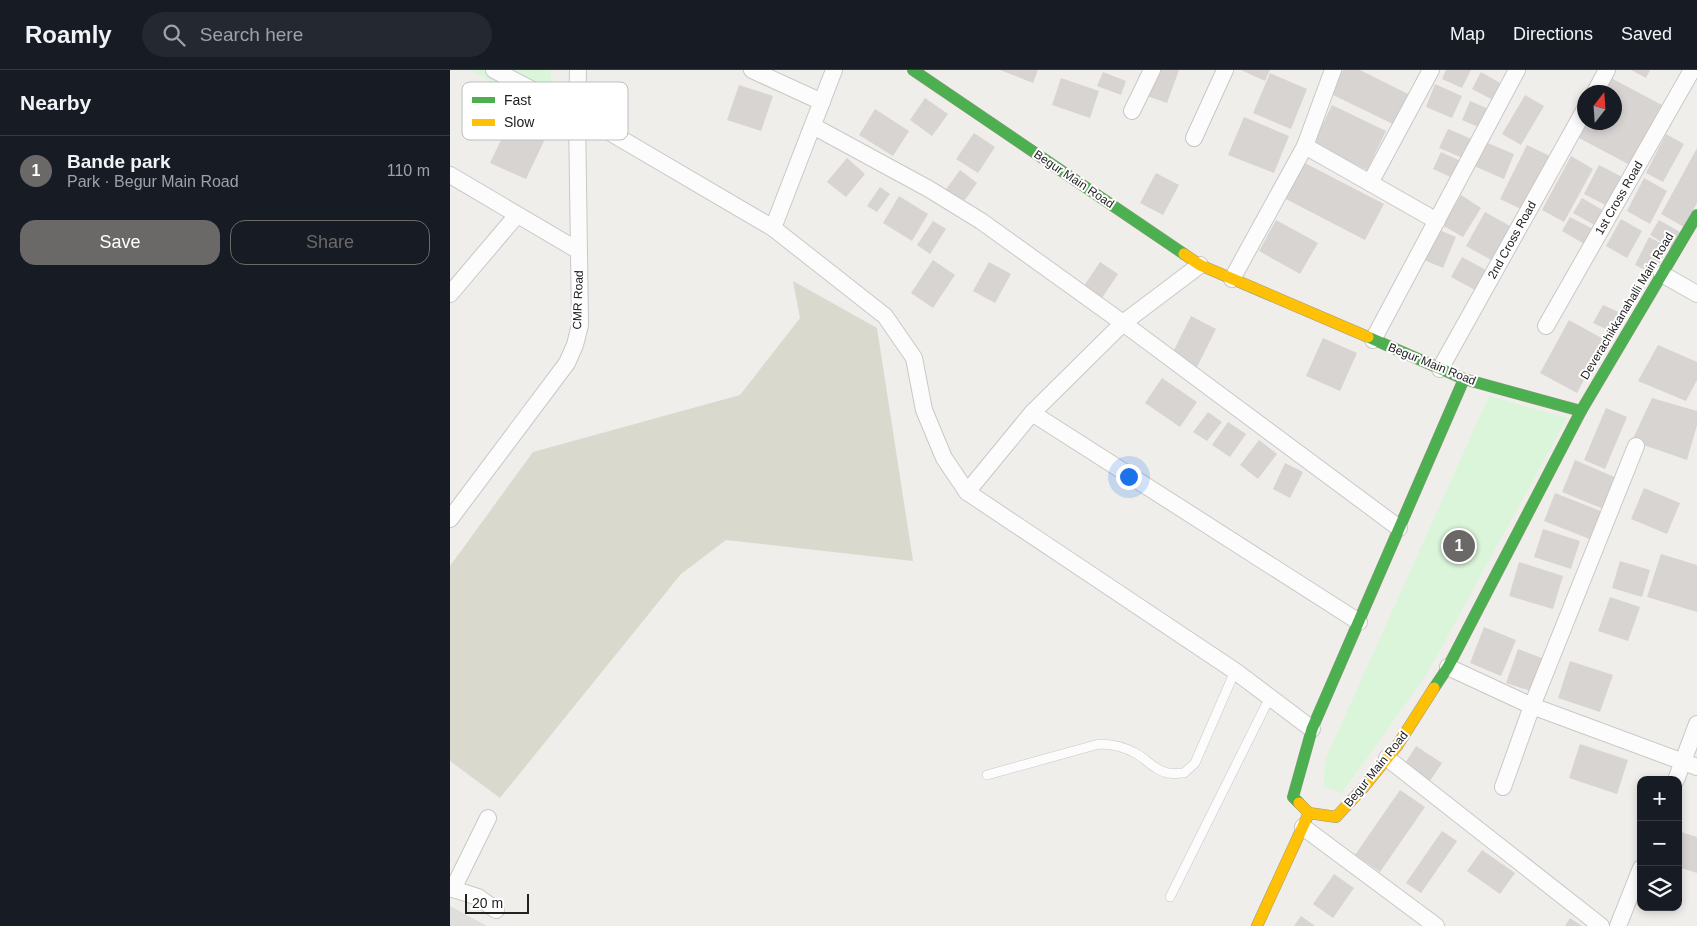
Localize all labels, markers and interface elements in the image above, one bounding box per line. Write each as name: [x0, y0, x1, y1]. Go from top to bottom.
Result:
search box: [142, 12, 492, 57]
text: Roamly: [25, 21, 112, 48]
icon: search: [160, 21, 188, 49]
text: Search here: [200, 24, 303, 45]
text: Map: [1450, 24, 1485, 44]
text: Directions: [1513, 24, 1593, 44]
text: Saved: [1621, 24, 1672, 44]
legend: [462, 82, 628, 140]
north arrow: [1577, 85, 1622, 130]
text: Nearby: [20, 91, 91, 114]
text: Fast: [504, 92, 531, 108]
text: Slow: [504, 114, 535, 130]
street label: Begur Main Road: [1031, 147, 1117, 211]
text: Bande park: [67, 151, 170, 172]
street label: 1st Cross Road: [1592, 159, 1646, 237]
text: 1: [32, 162, 40, 179]
text: 110 m: [387, 162, 430, 179]
text: Park · Begur Main Road: [67, 173, 239, 190]
street label: 2nd Cross Road: [1485, 199, 1539, 281]
button: Save: [20, 220, 220, 265]
button: Share: [230, 220, 430, 265]
street label: Deverachikkanahalli Main Road: [1578, 230, 1676, 382]
street label: CMR Road: [570, 270, 586, 330]
street label: Begur Main Road: [1386, 340, 1478, 388]
your location: [1116, 464, 1142, 490]
pin: 1: [1443, 527, 1475, 565]
street label: Begur Main Road: [1341, 728, 1411, 810]
map controls: [1637, 776, 1682, 911]
button: +: [1637, 776, 1682, 821]
button: −: [1637, 821, 1682, 866]
button: layers: [1637, 866, 1682, 911]
scale bar: [465, 891, 529, 914]
text: 20 m: [472, 895, 503, 911]

